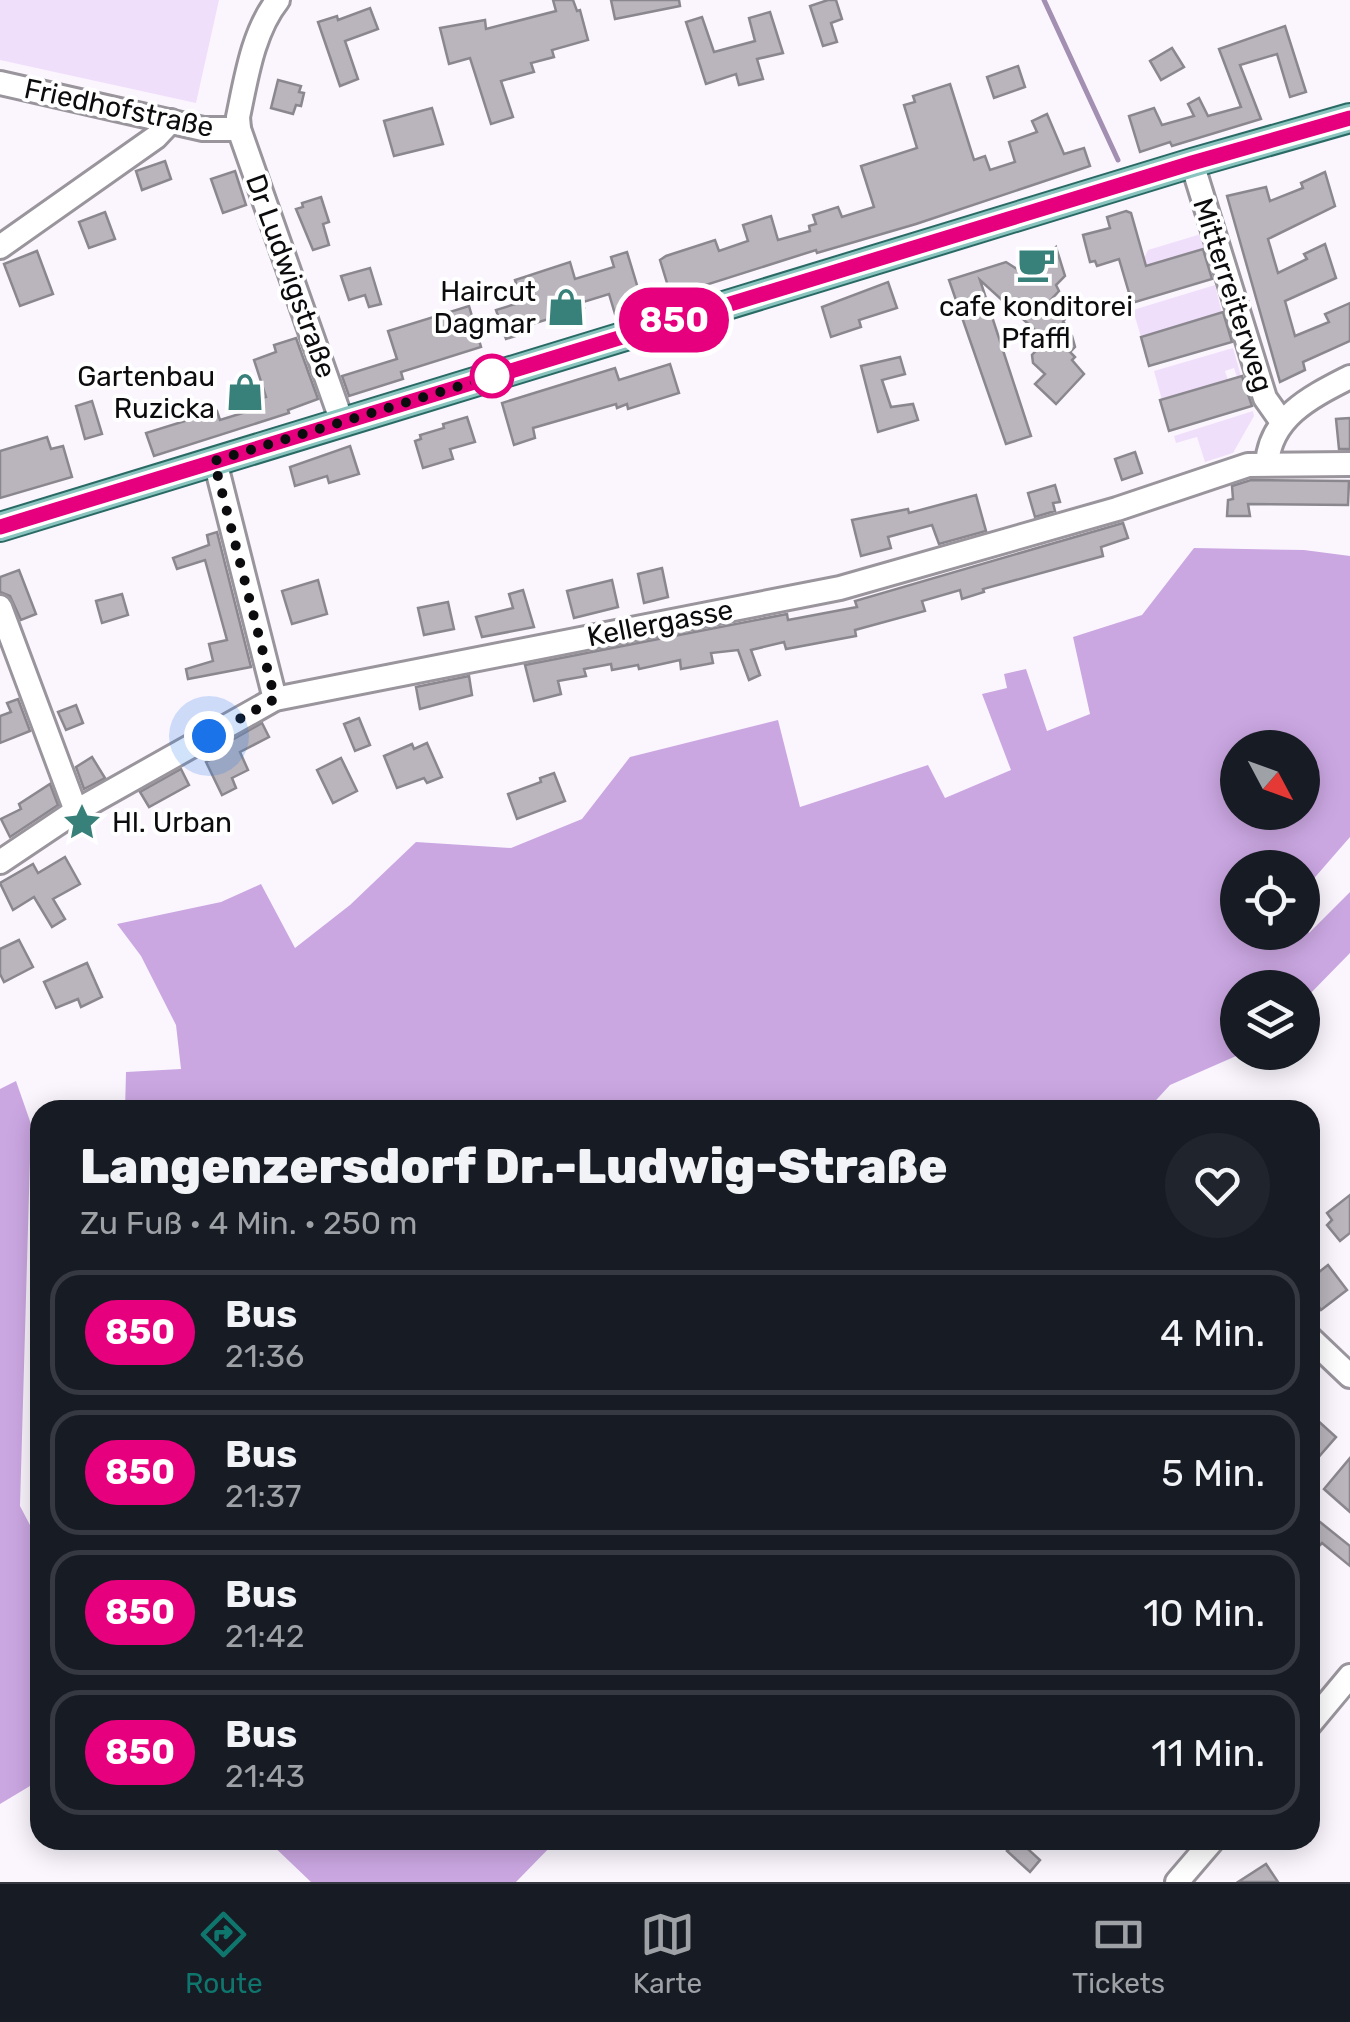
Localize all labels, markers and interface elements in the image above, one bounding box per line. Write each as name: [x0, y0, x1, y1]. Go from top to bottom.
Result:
street label: Friedhofstraße: [21, 72, 217, 144]
street label: Dr Ludwigstraße: [239, 170, 343, 382]
street label: Mitterreiterweg: [1186, 194, 1280, 396]
cafe icon: cafe konditorei Pfaffl: [1015, 243, 1057, 285]
place label: Haircut Dagmar: [434, 275, 536, 340]
shop icon: Haircut Dagmar: [545, 286, 587, 328]
line badge: 850: [616, 288, 732, 352]
place label: cafe konditorei Pfaffl: [939, 290, 1133, 355]
text: 850: [639, 299, 709, 341]
unlabelled marker: [471, 355, 513, 397]
place label: Gartenbau Ruzicka: [77, 360, 215, 425]
shop icon: Gartenbau Ruzicka: [224, 371, 266, 413]
street label: Kellergasse: [584, 593, 736, 653]
your location: [184, 711, 234, 761]
north arrow: [1220, 730, 1320, 830]
map controls: [1220, 730, 1320, 1070]
place icon: Hl. Urban: [61, 801, 103, 843]
place label: Hl. Urban: [112, 806, 232, 839]
button: locate: [1220, 850, 1320, 950]
button: layers: [1220, 970, 1320, 1070]
button: heart: [1165, 1133, 1270, 1238]
text: Langenzersdorf Dr.-Ludwig-Straße: [80, 1138, 947, 1195]
text: Zu Fuß · 4 Min. · 250 m: [80, 1204, 417, 1242]
text: Bus: [225, 1291, 297, 1337]
text: 4 Min.: [1160, 1310, 1265, 1356]
text: 850: [105, 1311, 175, 1353]
text: 21:36: [225, 1337, 304, 1375]
text: Bus: [225, 1431, 297, 1477]
text: 5 Min.: [1161, 1450, 1265, 1496]
text: 850: [105, 1451, 175, 1493]
text: 21:37: [225, 1477, 301, 1515]
text: Bus: [225, 1571, 297, 1617]
text: 10 Min.: [1143, 1590, 1265, 1636]
text: 850: [105, 1591, 175, 1633]
text: 21:42: [225, 1617, 304, 1655]
text: Bus: [225, 1711, 297, 1757]
text: 11 Min.: [1151, 1730, 1265, 1776]
text: 850: [105, 1731, 175, 1773]
text: 21:43: [225, 1757, 305, 1795]
tab: Route: [185, 1907, 263, 2000]
tab: Karte: [633, 1907, 702, 2000]
tab: Tickets: [1072, 1907, 1165, 2000]

